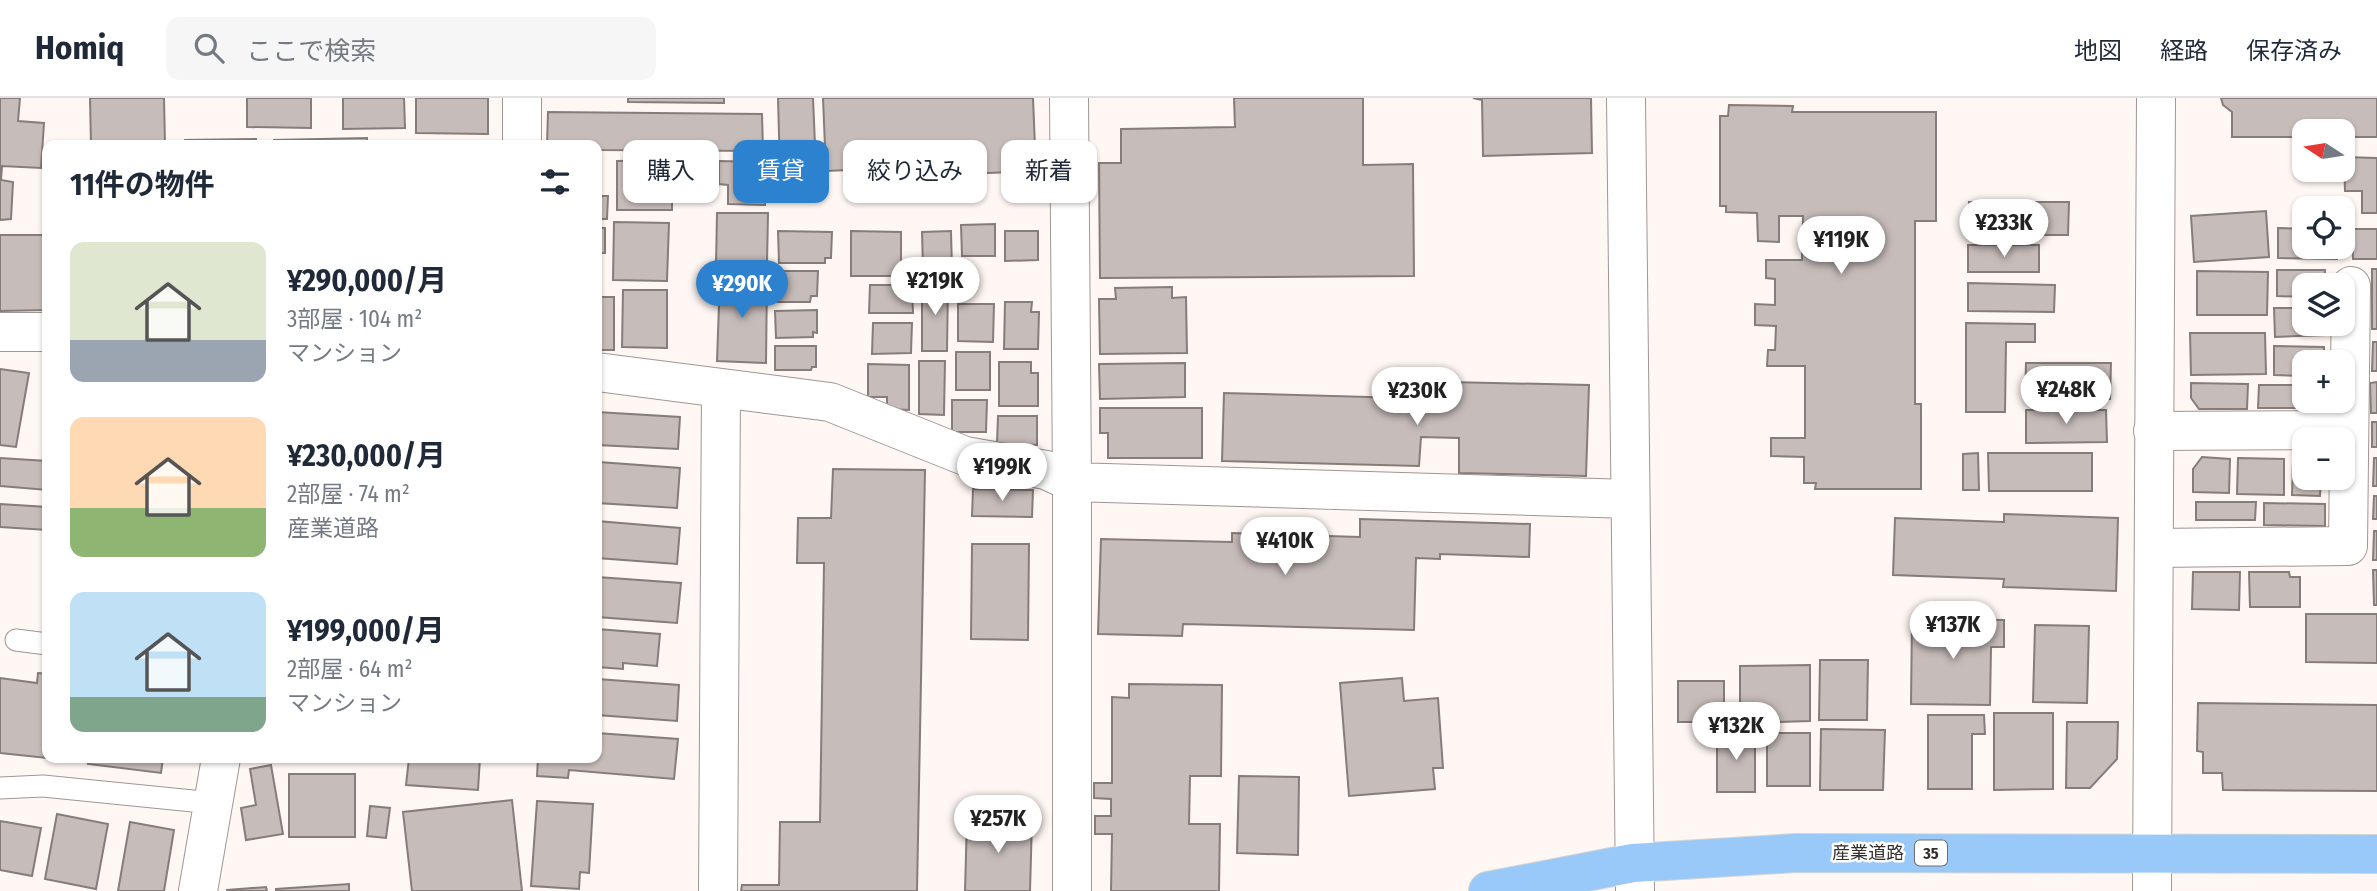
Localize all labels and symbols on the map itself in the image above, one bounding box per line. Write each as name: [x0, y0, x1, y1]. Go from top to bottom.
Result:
north arrow: [2292, 119, 2356, 182]
pin: ¥233K: [1955, 200, 2053, 259]
pin: ¥119K: [1792, 216, 1890, 276]
pin: ¥219K: [886, 258, 984, 317]
pin: ¥290K: [693, 260, 791, 320]
pin: ¥248K: [2017, 366, 2115, 426]
pin: ¥230K: [1368, 368, 1466, 427]
pin: ¥199K: [953, 444, 1051, 503]
pin: ¥410K: [1236, 518, 1334, 577]
pin: ¥137K: [1904, 602, 2002, 661]
pin: ¥132K: [1687, 702, 1785, 762]
pin: ¥257K: [949, 796, 1047, 855]
road number: 35: [1915, 840, 1947, 866]
street label: 産業道路: [1832, 842, 1904, 864]

